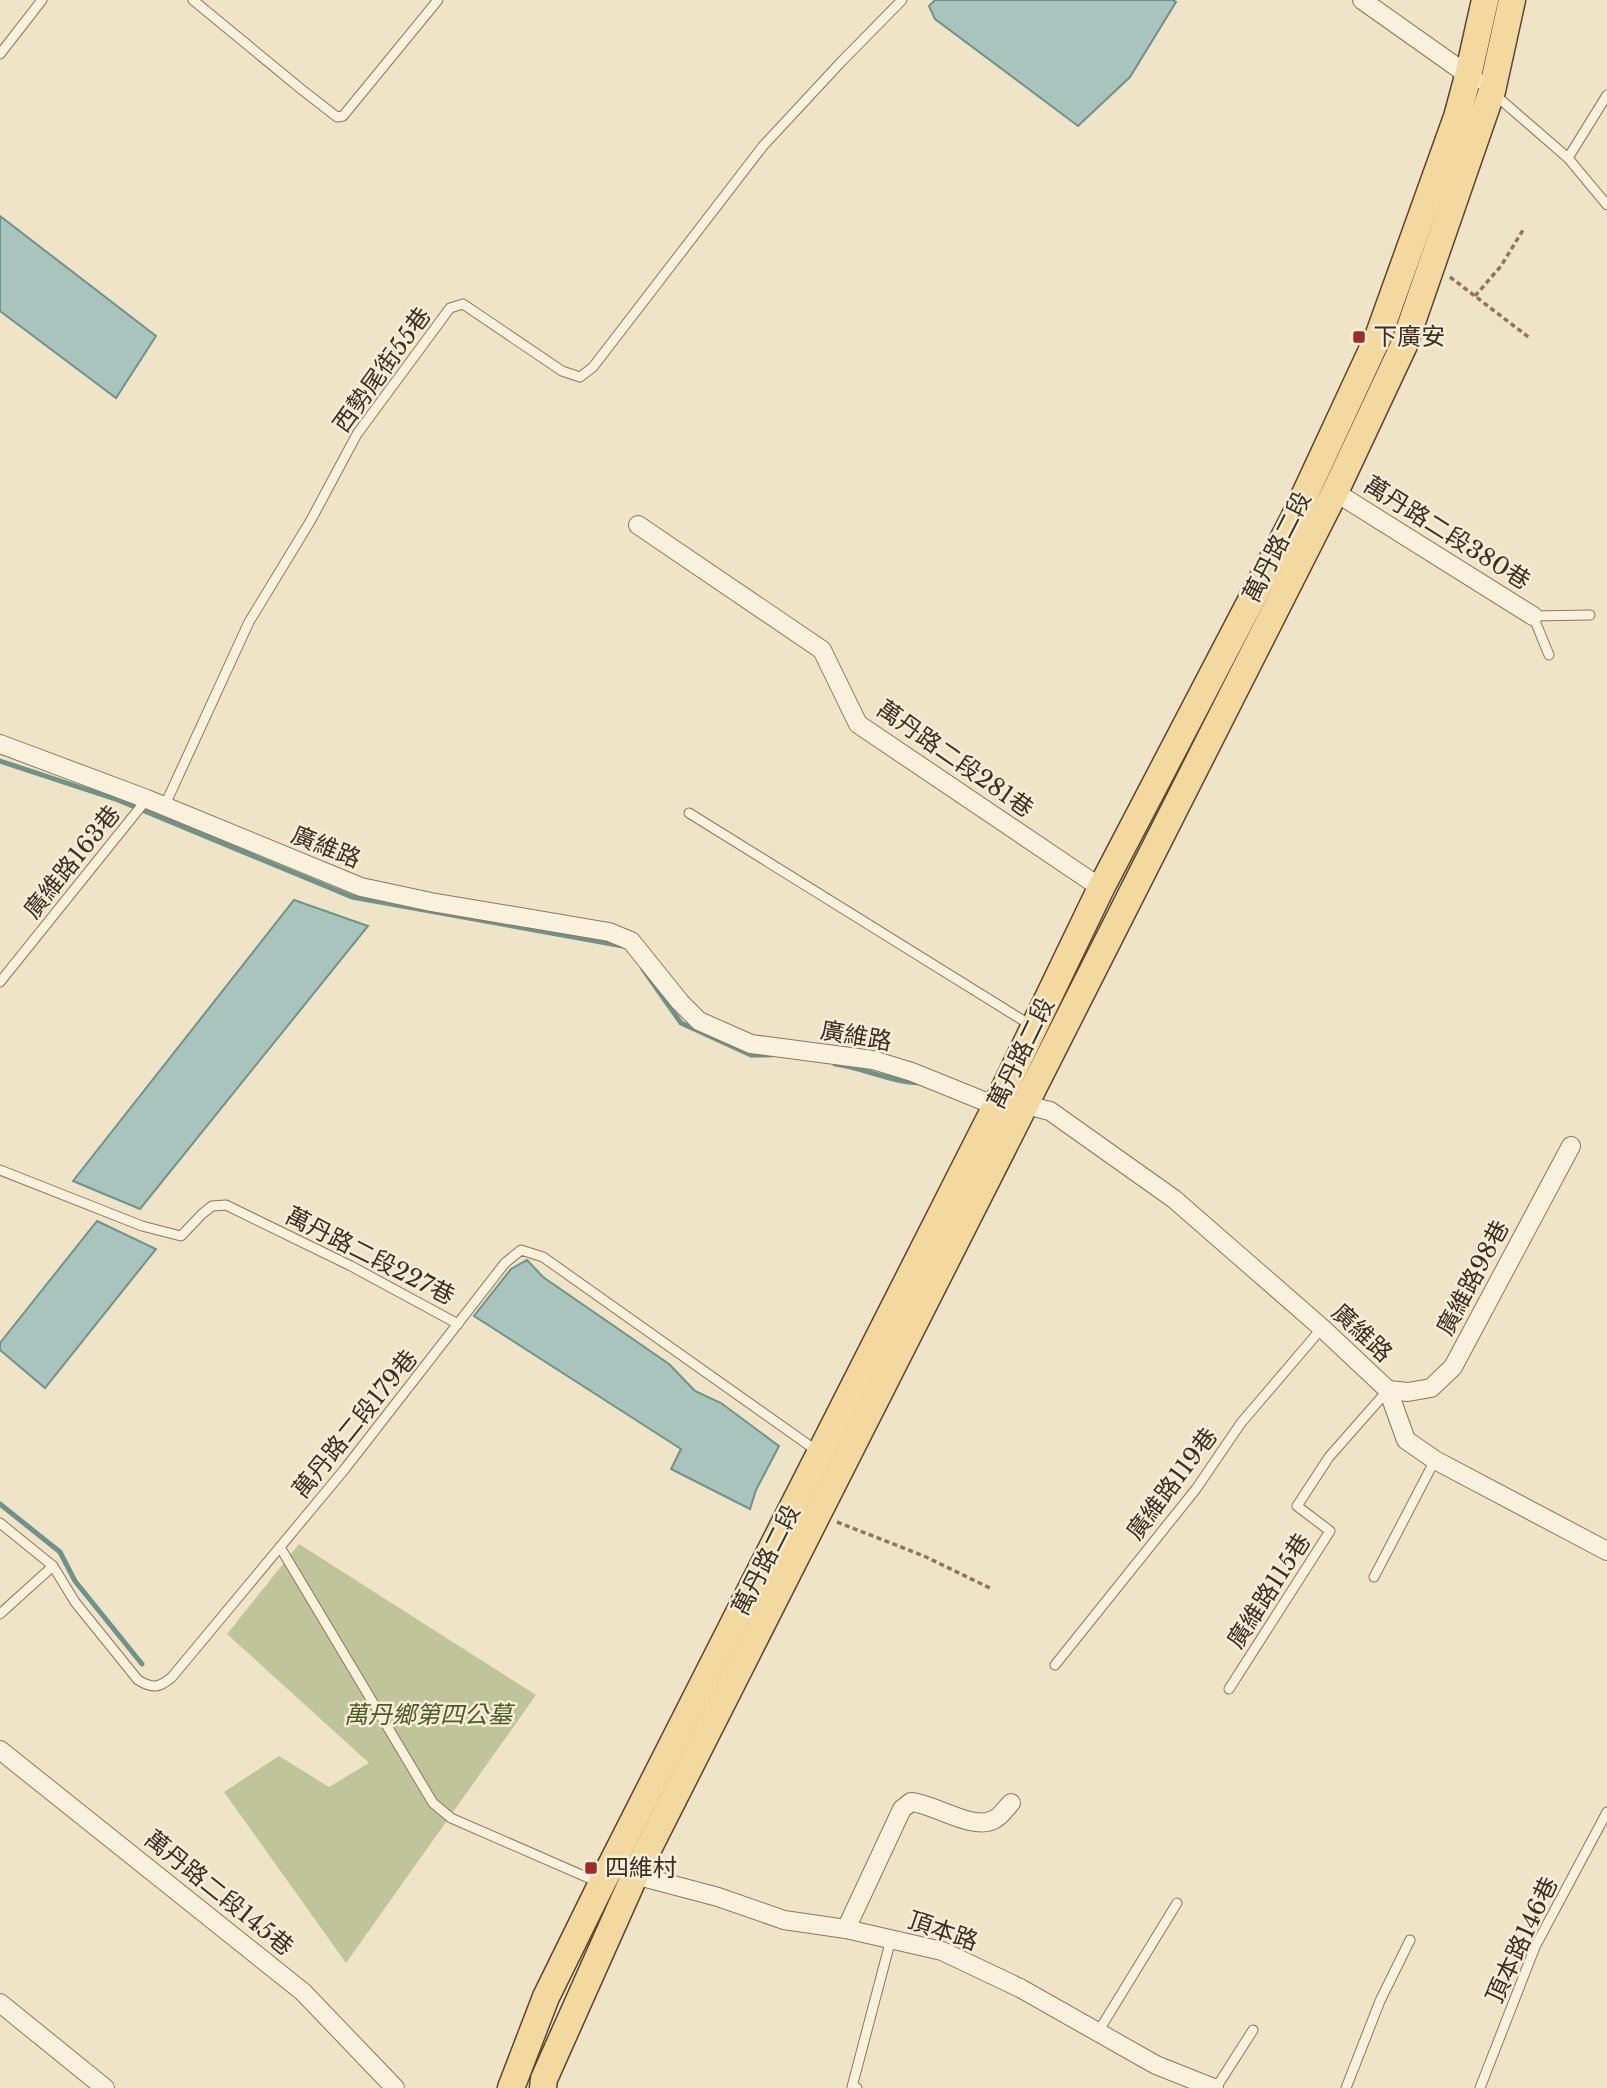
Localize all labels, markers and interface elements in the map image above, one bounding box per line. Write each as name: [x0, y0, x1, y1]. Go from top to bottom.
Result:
street label: 西勢尾街55巷: [327, 302, 437, 438]
place label: 下廣安: [1373, 322, 1445, 351]
marker: 下廣安: [1351, 329, 1367, 345]
street label: 萬丹路二段380巷: [1359, 470, 1536, 595]
street label: 萬丹路二段: [1236, 487, 1317, 607]
street label: 萬丹路二段281巷: [872, 694, 1039, 823]
street label: 廣維路163巷: [17, 799, 126, 924]
street label: 廣維路: [287, 820, 365, 873]
street label: 萬丹路二段: [981, 992, 1060, 1113]
street label: 廣維路: [818, 1015, 894, 1056]
street label: 萬丹路二段227巷: [281, 1200, 460, 1311]
street label: 廣維路98巷: [1430, 1215, 1515, 1340]
street label: 廣維路: [1326, 1297, 1399, 1368]
street label: 萬丹路二段179巷: [286, 1344, 423, 1504]
street label: 廣維路119巷: [1120, 1422, 1223, 1545]
street label: 萬丹路二段: [725, 1500, 806, 1620]
street label: 廣維路115巷: [1221, 1528, 1316, 1654]
park label: 萬丹鄉第四公墓: [344, 1700, 516, 1729]
street label: 萬丹路二段145巷: [139, 1824, 299, 1961]
place label: 四維村: [605, 1853, 677, 1882]
marker: 四維村: [583, 1860, 599, 1876]
street label: 頂本路146巷: [1480, 1872, 1563, 2008]
street label: 頂本路: [904, 1905, 982, 1956]

